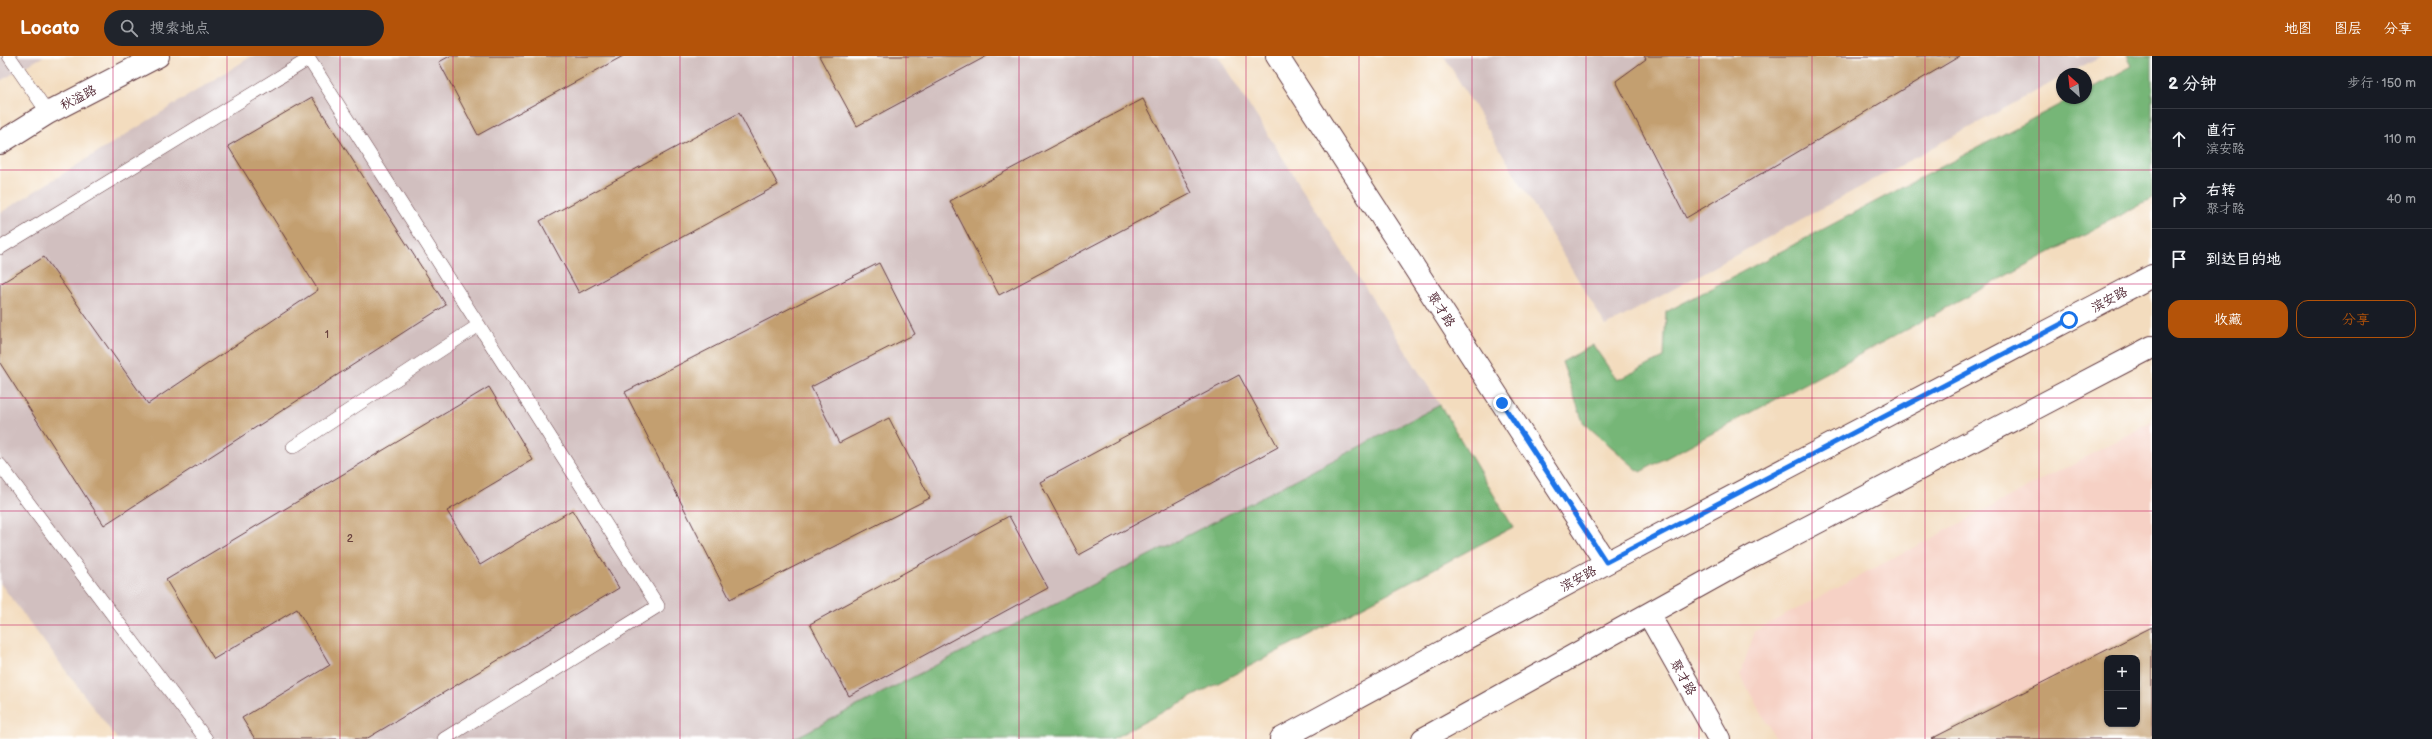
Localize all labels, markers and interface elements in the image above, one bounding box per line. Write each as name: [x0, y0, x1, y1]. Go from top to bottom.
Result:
search box: [104, 10, 384, 46]
text: Locato: [20, 17, 80, 40]
icon: search: [118, 17, 140, 39]
text: 搜索地点: [150, 19, 210, 38]
text: 地图: [2284, 20, 2312, 37]
text: 图层: [2334, 20, 2362, 37]
text: 分享: [2384, 20, 2412, 37]
north arrow: [2056, 68, 2092, 104]
text: 2 分钟: [2168, 74, 2217, 94]
text: 步行 · 150 m: [2347, 75, 2416, 91]
street label: 秋溢路: [57, 82, 99, 114]
text: 直行: [2206, 121, 2236, 140]
icon: ahead: [2168, 128, 2190, 150]
text: 110 m: [2384, 131, 2416, 147]
text: 滨安路: [2206, 141, 2245, 157]
text: 右转: [2206, 181, 2236, 200]
icon: right: [2168, 188, 2190, 210]
text: 40 m: [2386, 191, 2416, 207]
text: 聚才路: [2206, 201, 2245, 217]
icon: arrive: [2168, 248, 2190, 270]
text: 到达目的地: [2206, 250, 2281, 269]
street label: 滨安路: [2088, 284, 2130, 316]
street label: 聚才路: [1424, 289, 1458, 330]
button: 收藏: [2168, 300, 2288, 338]
button: 分享: [2296, 300, 2416, 338]
route start: [2060, 311, 2078, 329]
house number: 1: [325, 328, 329, 341]
route end: [1493, 394, 1511, 412]
house number: 2: [347, 532, 354, 545]
street label: 滨安路: [1558, 562, 1599, 595]
map controls: [2104, 655, 2140, 727]
button: +: [2104, 655, 2140, 691]
street label: 聚才路: [1667, 657, 1700, 698]
button: −: [2104, 691, 2140, 727]

